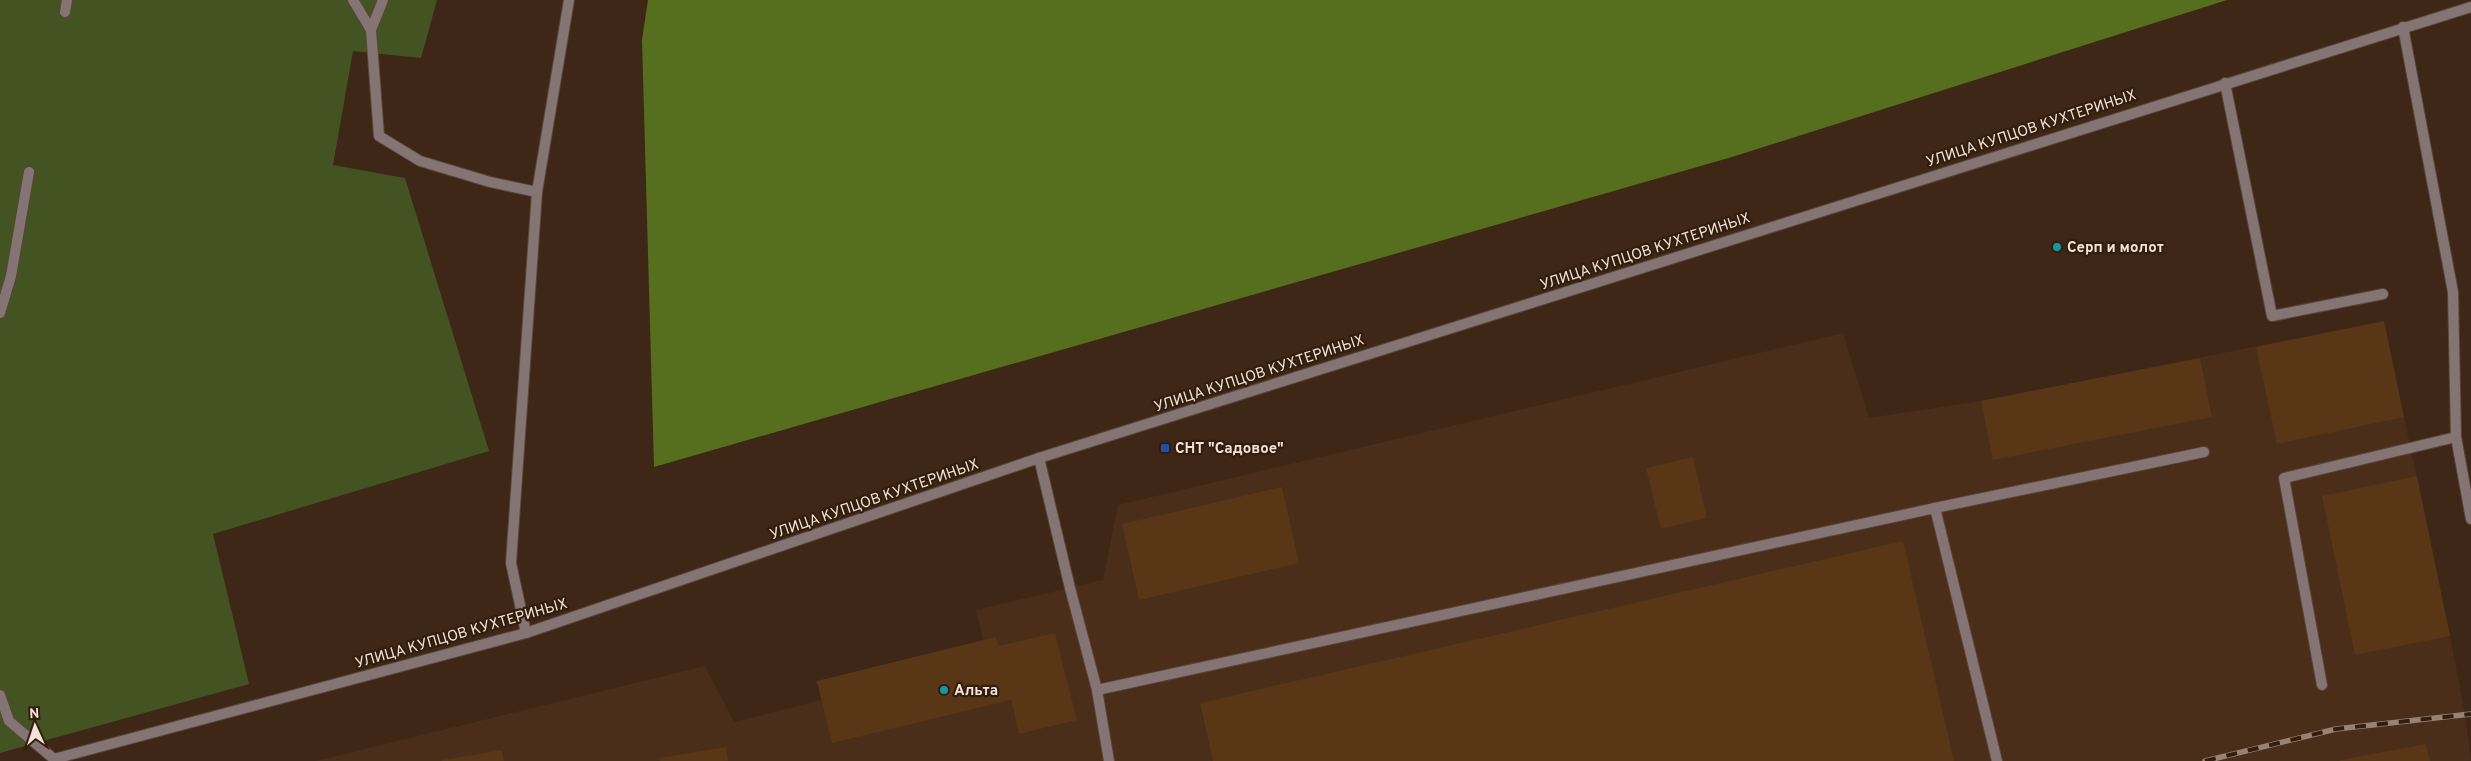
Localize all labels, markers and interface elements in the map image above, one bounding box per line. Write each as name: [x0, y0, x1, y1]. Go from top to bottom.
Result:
street label: УЛИЦА КУПЦОВ КУХТЕРИНЫХ: [1924, 86, 2139, 172]
street label: УЛИЦА КУПЦОВ КУХТЕРИНЫХ: [1538, 209, 1753, 295]
place label: Серп и молот: [2067, 239, 2164, 258]
marker: Серп и молот: [2051, 241, 2063, 253]
street label: УЛИЦА КУПЦОВ КУХТЕРИНЫХ: [1152, 331, 1367, 417]
place label: СНТ "Садовое": [1175, 440, 1284, 459]
marker: СНТ "Садовое": [1159, 442, 1171, 454]
street label: УЛИЦА КУПЦОВ КУХТЕРИНЫХ: [767, 456, 982, 545]
street label: УЛИЦА КУПЦОВ КУХТЕРИНЫХ: [353, 595, 570, 674]
place label: Альта: [954, 682, 998, 701]
marker: Альта: [938, 684, 950, 696]
north arrow: [10, 701, 60, 751]
text: N: [29, 706, 40, 723]

